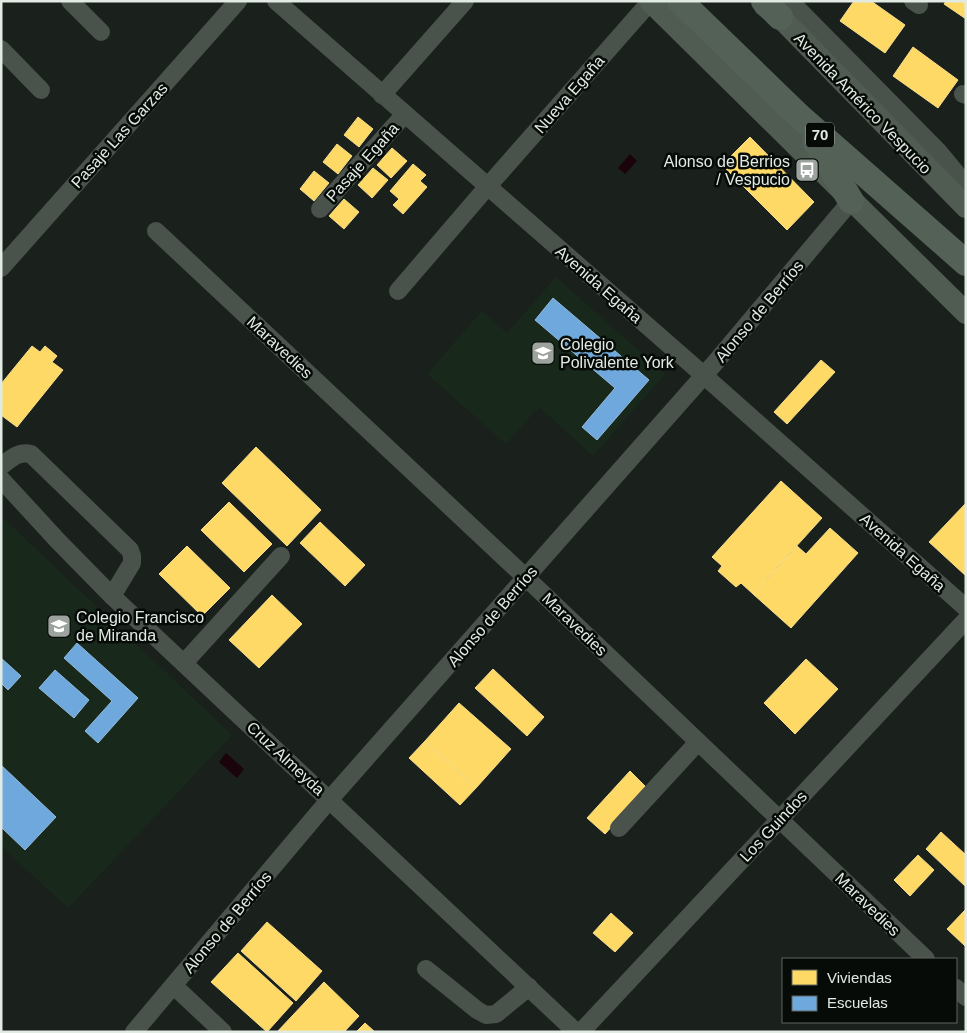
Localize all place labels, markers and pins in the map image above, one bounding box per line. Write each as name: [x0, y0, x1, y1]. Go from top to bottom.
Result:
place label: Alonso de Berrios / Vespucio: [664, 153, 790, 188]
bus stop icon: Alonso de Berrios / Vespucio: [794, 157, 820, 183]
place label: Colegio Polivalente York: [560, 336, 675, 371]
school or university icon: Colegio Polivalente York: [530, 340, 556, 366]
place label: Colegio Francisco de Miranda: [76, 609, 204, 644]
school or university icon: Colegio Francisco de Miranda: [46, 613, 72, 639]

